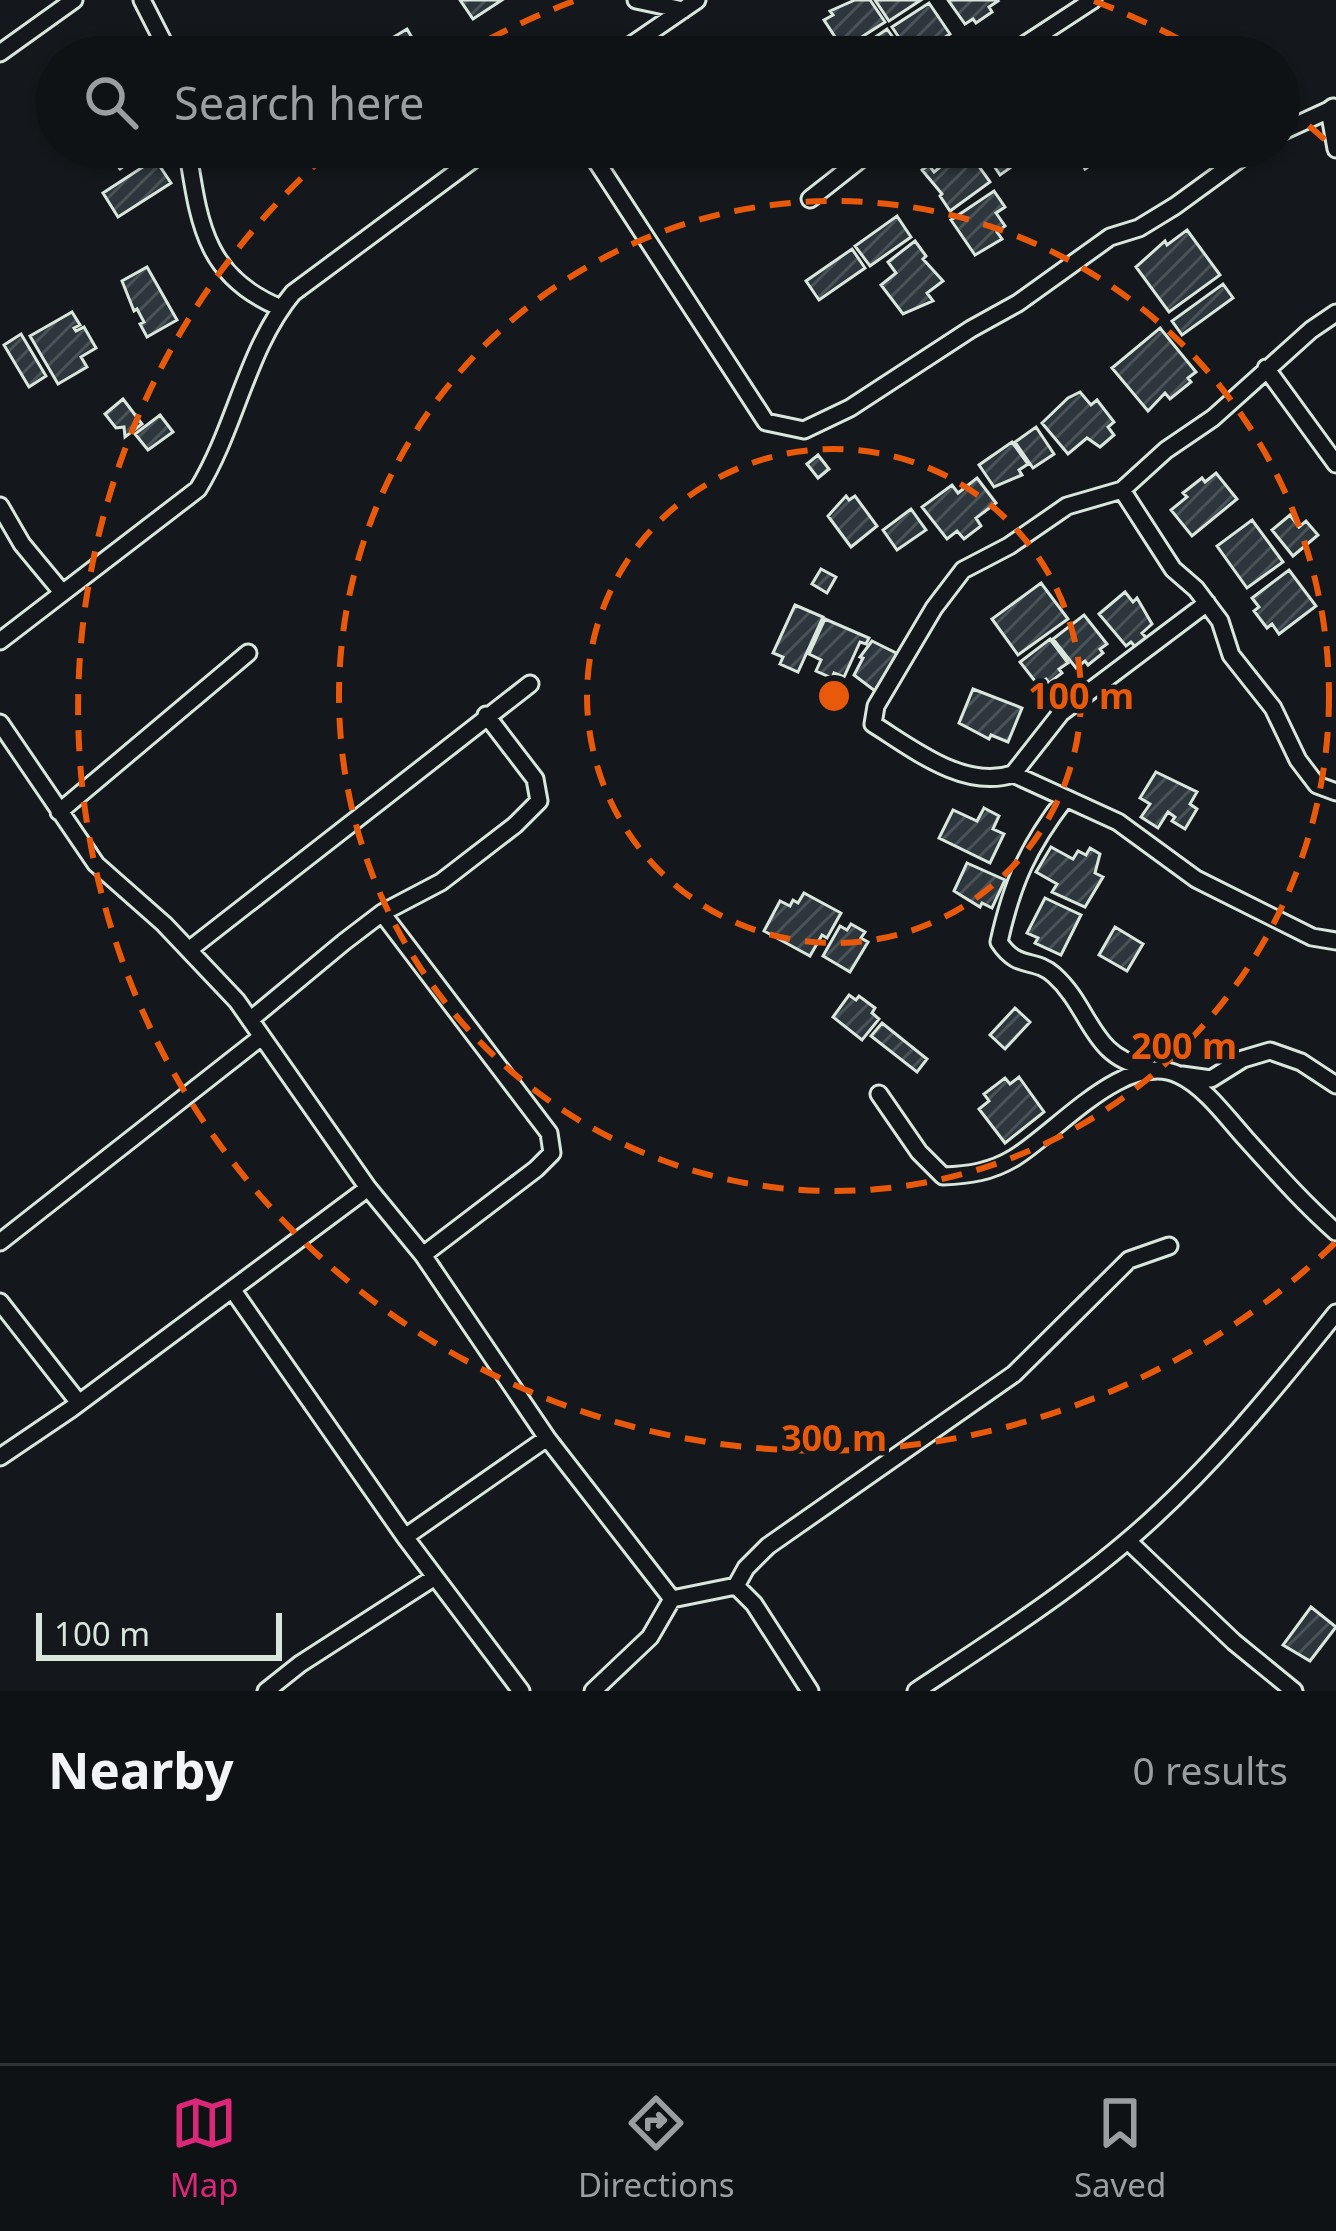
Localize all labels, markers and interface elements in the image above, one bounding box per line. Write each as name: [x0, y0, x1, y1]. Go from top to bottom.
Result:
search box: [36, 36, 1300, 168]
icon: search: [78, 69, 144, 135]
text: Search here: [174, 72, 424, 133]
text: 100 m: [1028, 671, 1134, 720]
centre of rings: [813, 675, 855, 717]
text: 200 m: [1131, 1021, 1237, 1070]
text: 300 m: [781, 1413, 887, 1462]
scale bar: [36, 1607, 282, 1660]
text: 100 m: [54, 1611, 150, 1656]
text: Nearby: [48, 1734, 234, 1804]
text: 0 results: [1133, 1743, 1288, 1796]
tab: Map: [170, 2090, 238, 2207]
tab: Directions: [578, 2090, 735, 2207]
tab: Saved: [1074, 2090, 1166, 2207]

